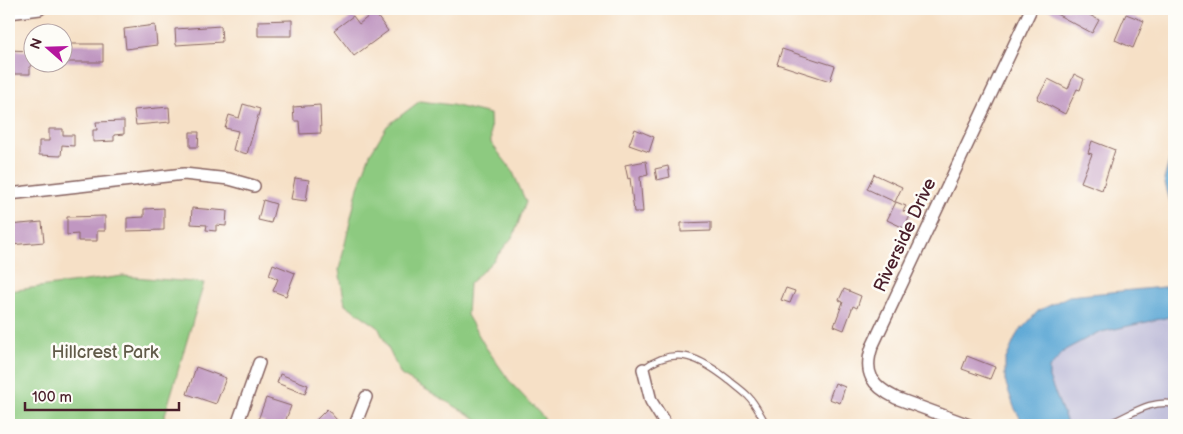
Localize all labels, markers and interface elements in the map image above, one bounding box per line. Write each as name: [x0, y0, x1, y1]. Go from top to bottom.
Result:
north arrow: [22, 22, 72, 72]
text: N: [26, 36, 46, 52]
street label: Riverside Drive: [869, 174, 941, 295]
park label: Hillcrest Park: [51, 342, 159, 363]
scale bar: [25, 379, 179, 411]
text: 100 m: [32, 388, 72, 407]

